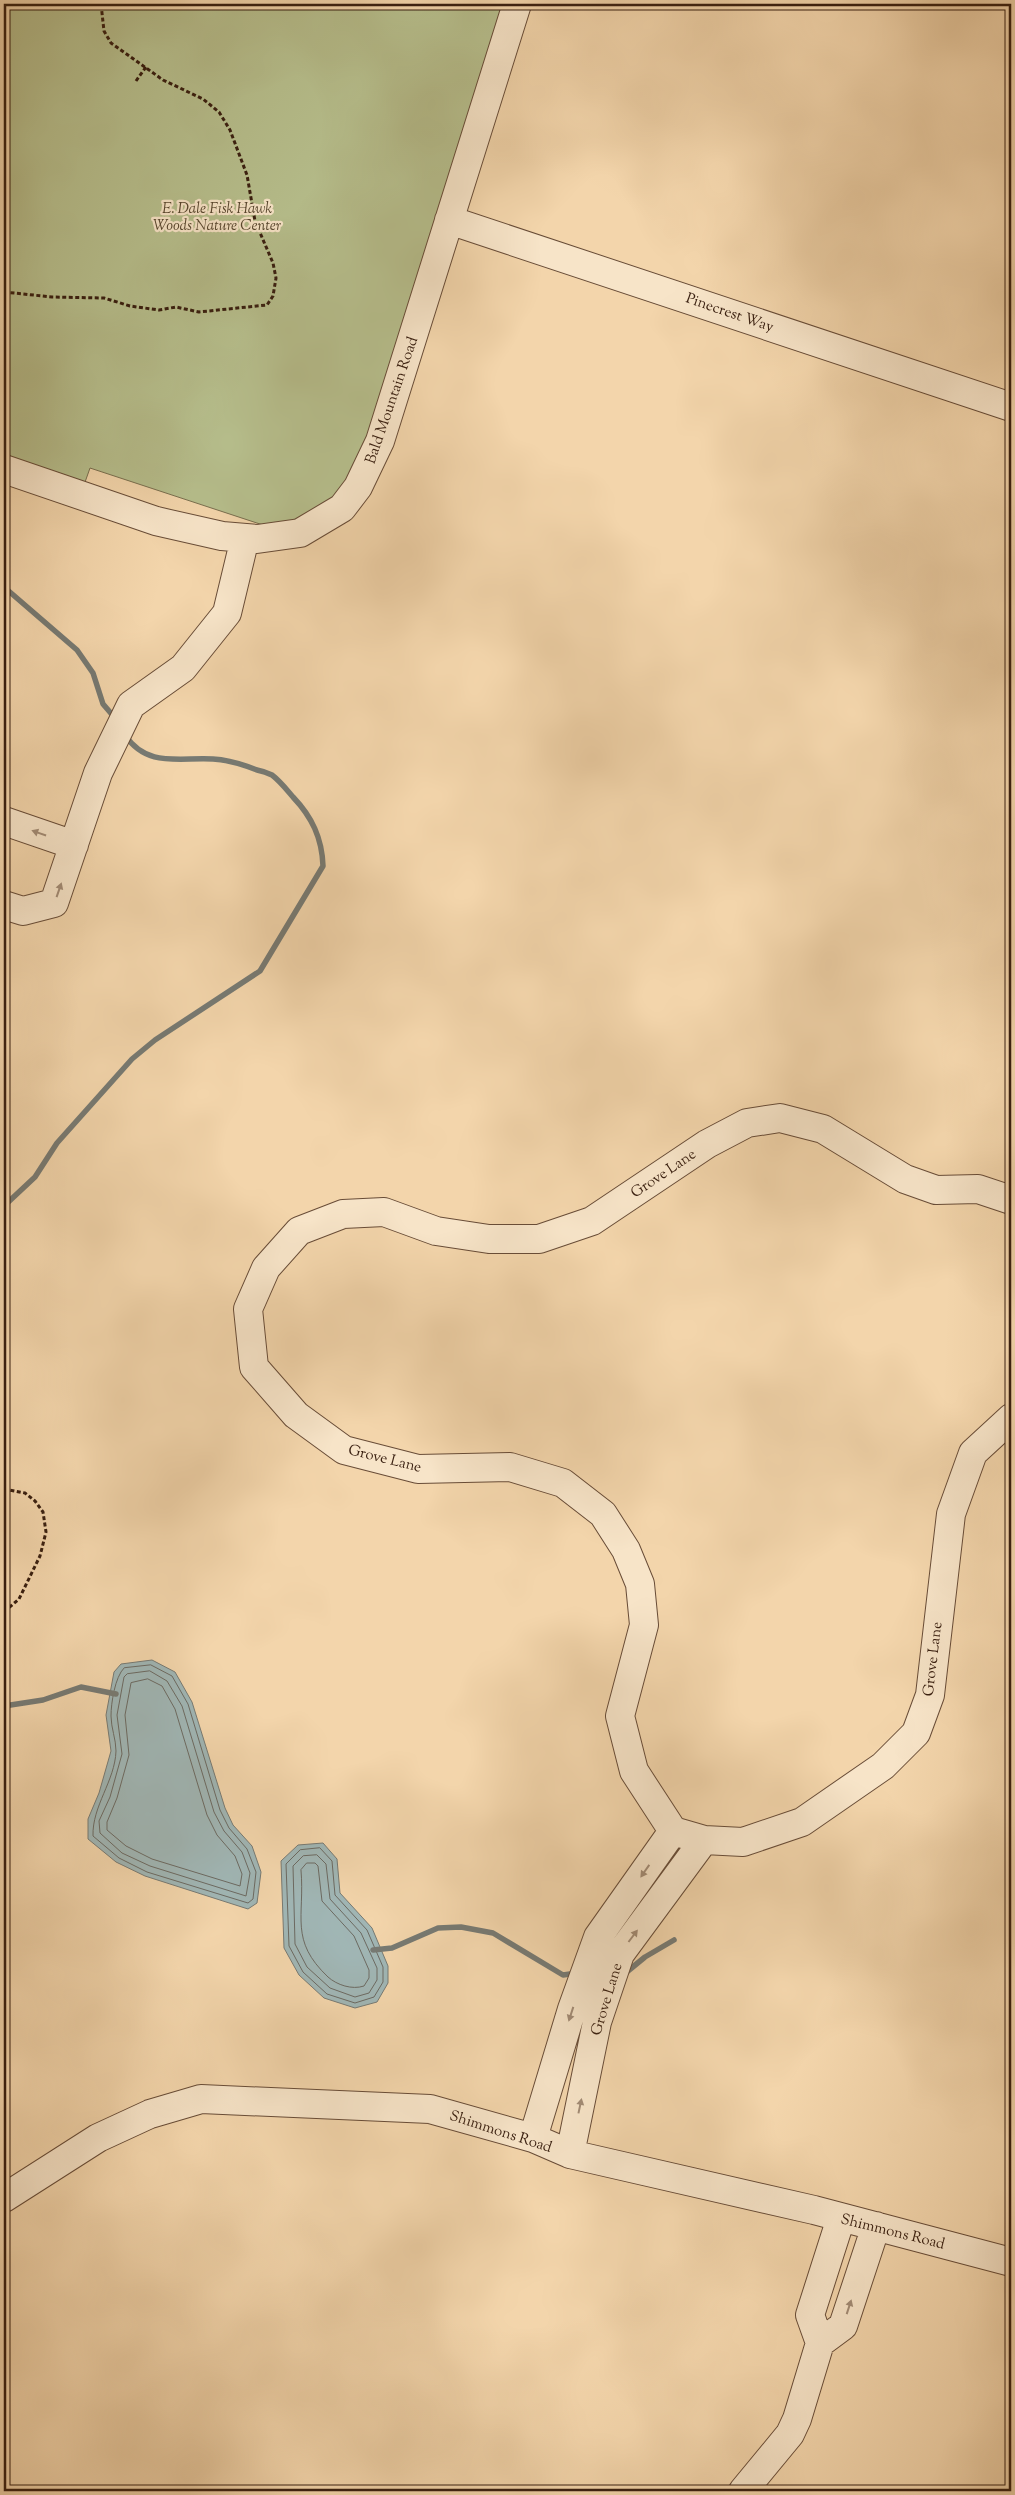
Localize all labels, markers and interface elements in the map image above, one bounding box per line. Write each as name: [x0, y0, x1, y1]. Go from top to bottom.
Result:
park label: E. Dale Fisk Hawk Woods Nature Center: [153, 199, 282, 237]
street label: Pinecrest Way: [683, 289, 777, 338]
street label: Bald Mountain Road: [361, 334, 424, 467]
one-way arrow: [31, 829, 46, 837]
one-way arrow: [55, 883, 63, 898]
street label: Grove Lane: [627, 1145, 701, 1204]
street label: Grove Lane: [346, 1440, 424, 1479]
street label: Grove Lane: [919, 1621, 948, 1698]
one-way arrow: [640, 1864, 650, 1878]
one-way arrow: [628, 1929, 638, 1943]
street label: Grove Lane: [586, 1961, 628, 2038]
one-way arrow: [567, 2006, 574, 2021]
one-way arrow: [576, 2098, 584, 2114]
street label: Shimmons Road: [447, 2106, 555, 2159]
street label: Shimmons Road: [838, 2209, 947, 2256]
one-way arrow: [846, 2299, 853, 2314]

